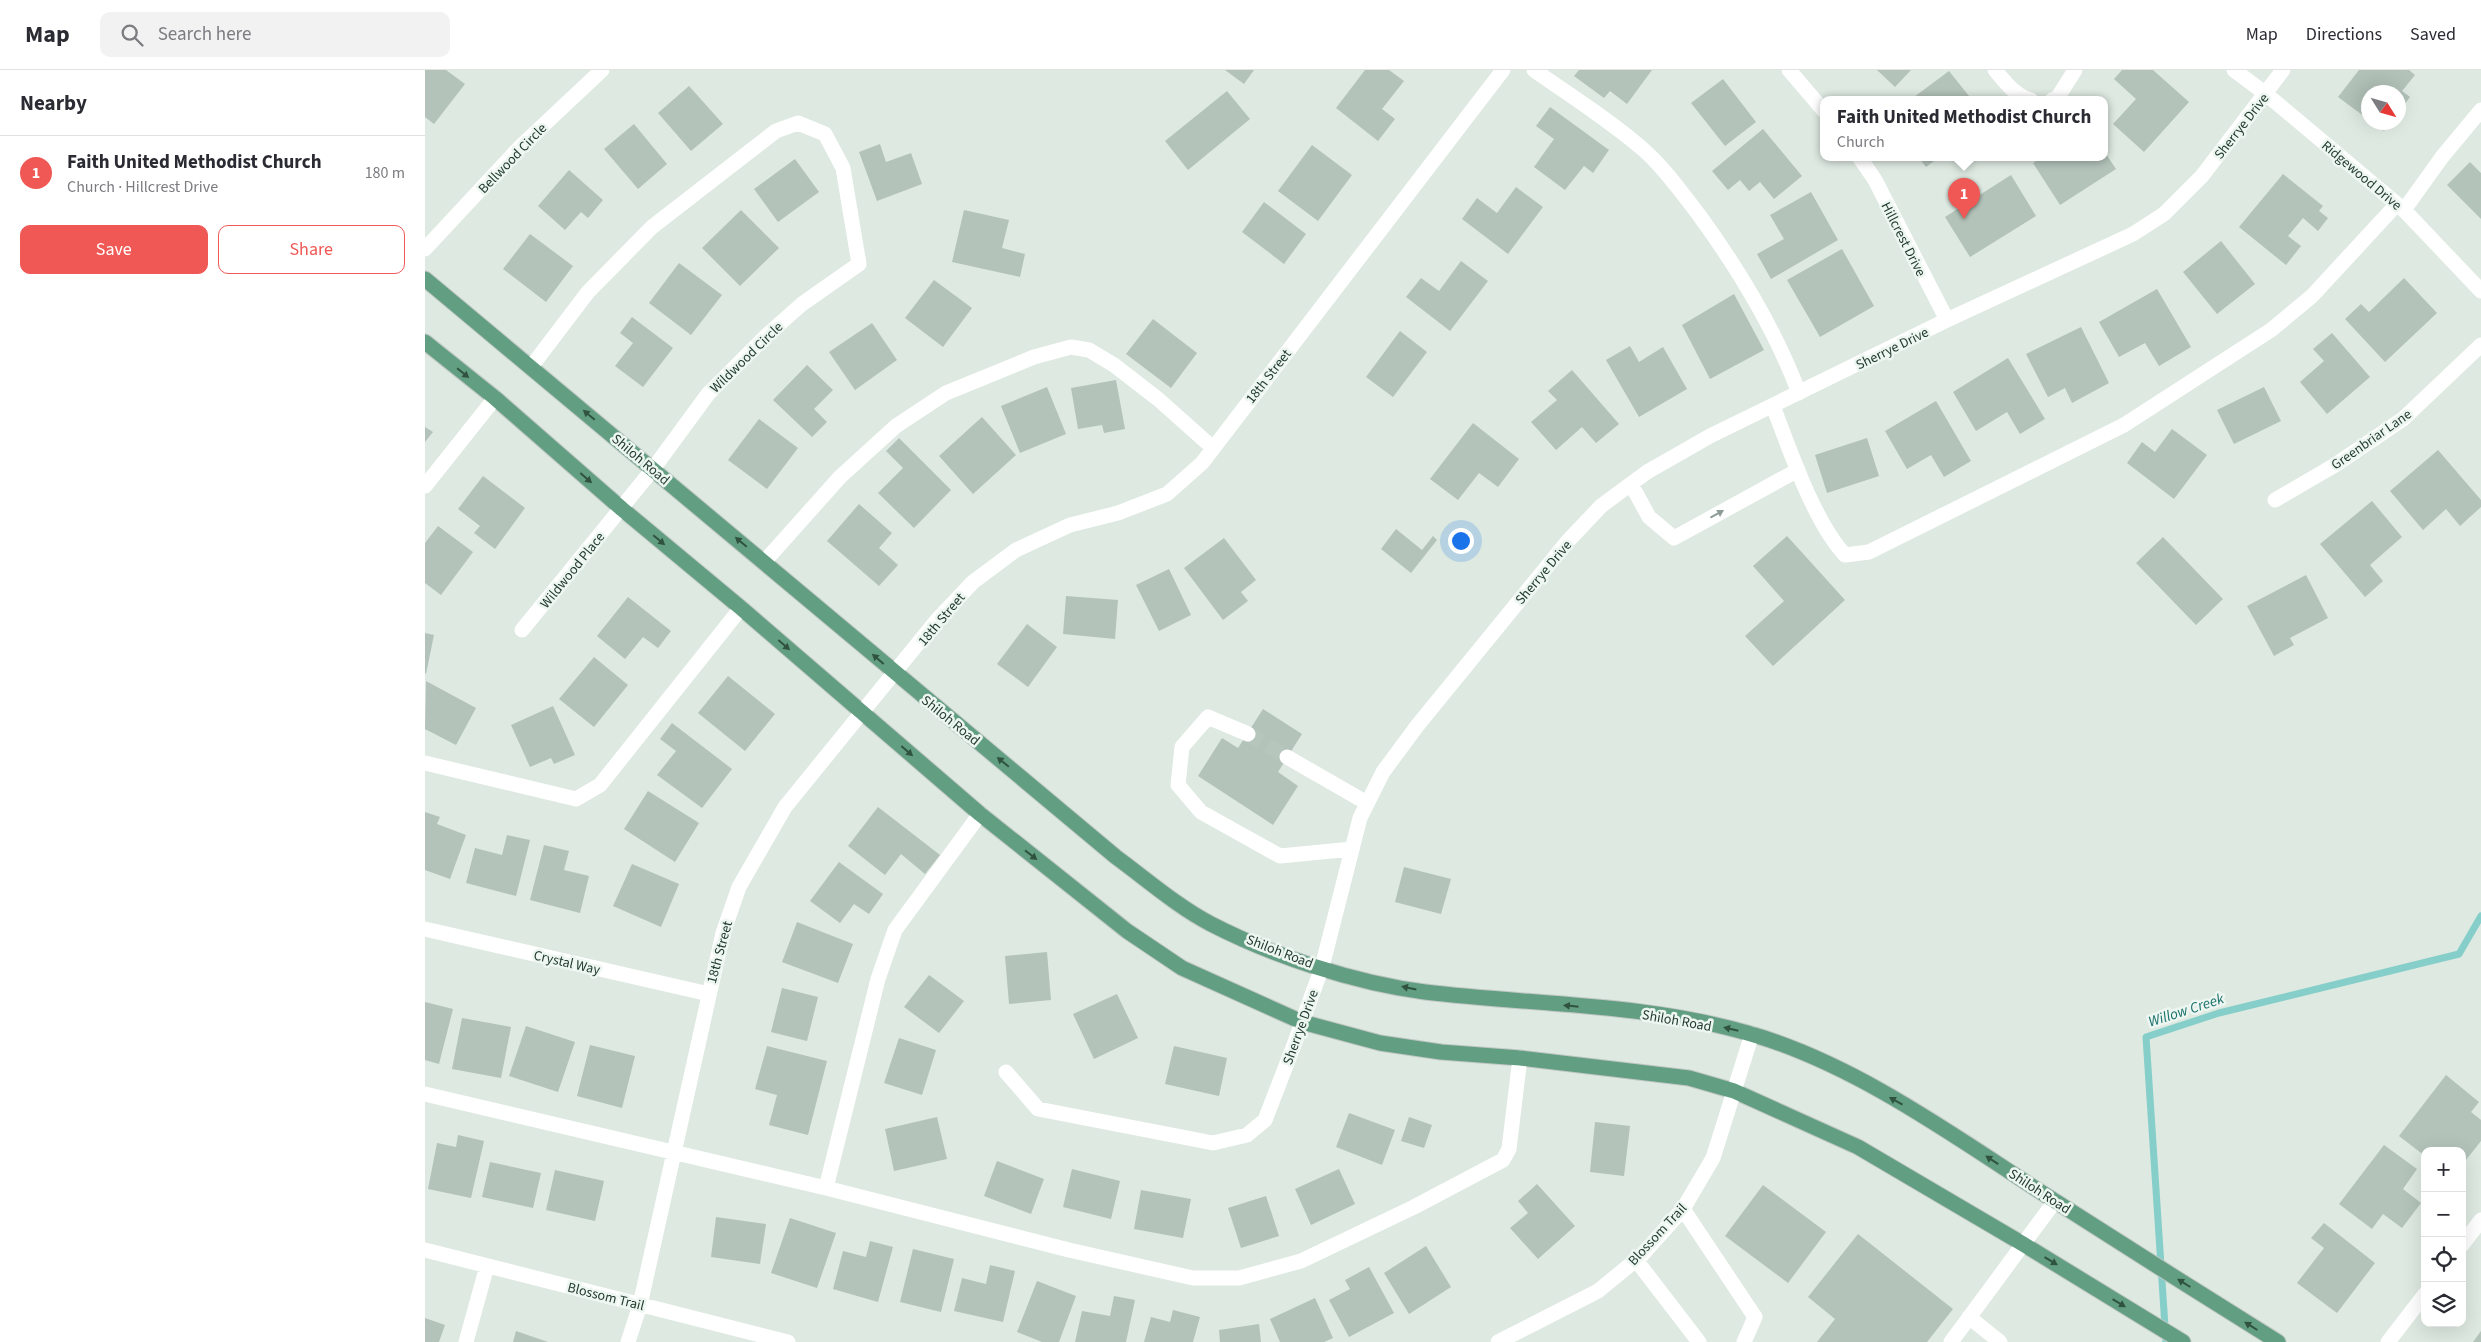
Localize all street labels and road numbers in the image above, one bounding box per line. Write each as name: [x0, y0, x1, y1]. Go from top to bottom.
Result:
street label: Sherrye Drive: [2210, 89, 2274, 164]
street label: Bellwood Circle: [474, 119, 552, 198]
street label: Ridgewood Drive: [2317, 136, 2406, 215]
street label: Hillcrest Drive: [1876, 199, 1930, 280]
street label: Wildwood Circle: [706, 318, 788, 398]
street label: Sherrye Drive: [1853, 323, 1932, 375]
street label: 18th Street: [1241, 345, 1297, 408]
street label: Greenbriar Lane: [2327, 405, 2416, 475]
street label: Shiloh Road: [607, 430, 674, 490]
street label: Wildwood Place: [536, 528, 610, 613]
street label: Sherrye Drive: [1511, 536, 1577, 609]
street label: 18th Street: [913, 588, 970, 651]
street label: Shiloh Road: [917, 691, 984, 751]
street label: 18th Street: [702, 918, 738, 986]
street label: Shiloh Road: [1243, 930, 1316, 974]
street label: Crystal Way: [532, 946, 602, 980]
street label: Sherrye Drive: [1278, 987, 1324, 1068]
street label: Shiloh Road: [1641, 1005, 1713, 1037]
street label: Shiloh Road: [2005, 1164, 2074, 1219]
street label: Blossom Trail: [1624, 1199, 1692, 1270]
street label: Blossom Trail: [565, 1278, 647, 1316]

